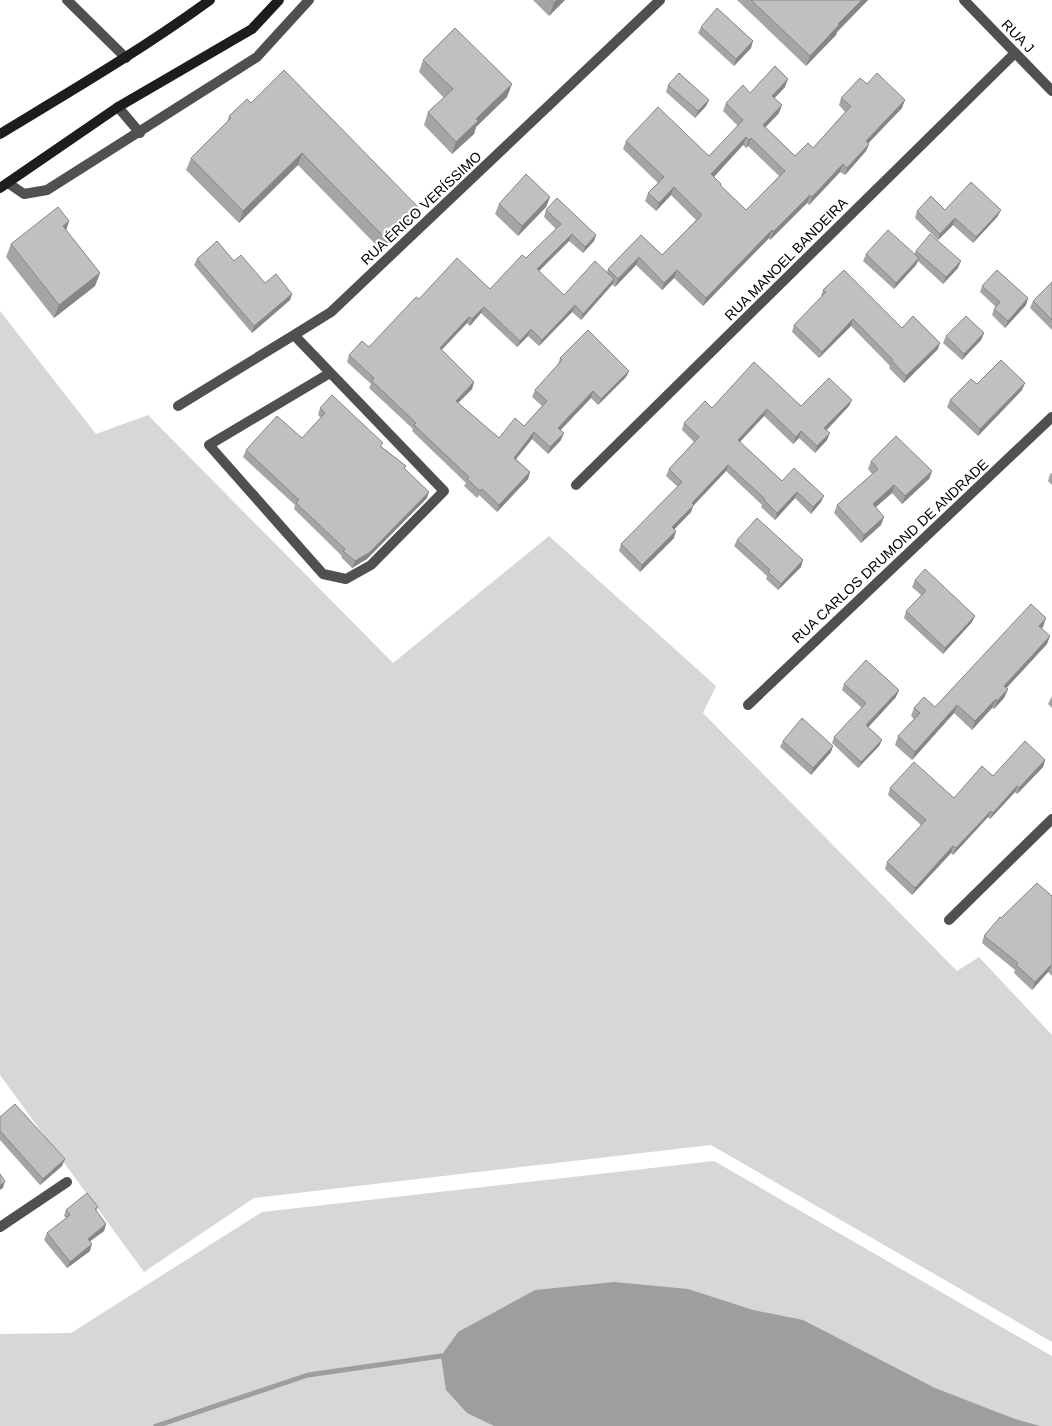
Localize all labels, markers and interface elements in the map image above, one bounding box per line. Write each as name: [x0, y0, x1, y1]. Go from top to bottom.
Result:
street label: RUA J: [998, 16, 1038, 56]
street label: RUA ÉRICO VERÍSSIMO: [358, 148, 485, 268]
street label: RUA MANOEL BANDEIRA: [721, 194, 851, 324]
street label: RUA CARLOS DRUMOND DE ANDRADE: [789, 456, 991, 646]

